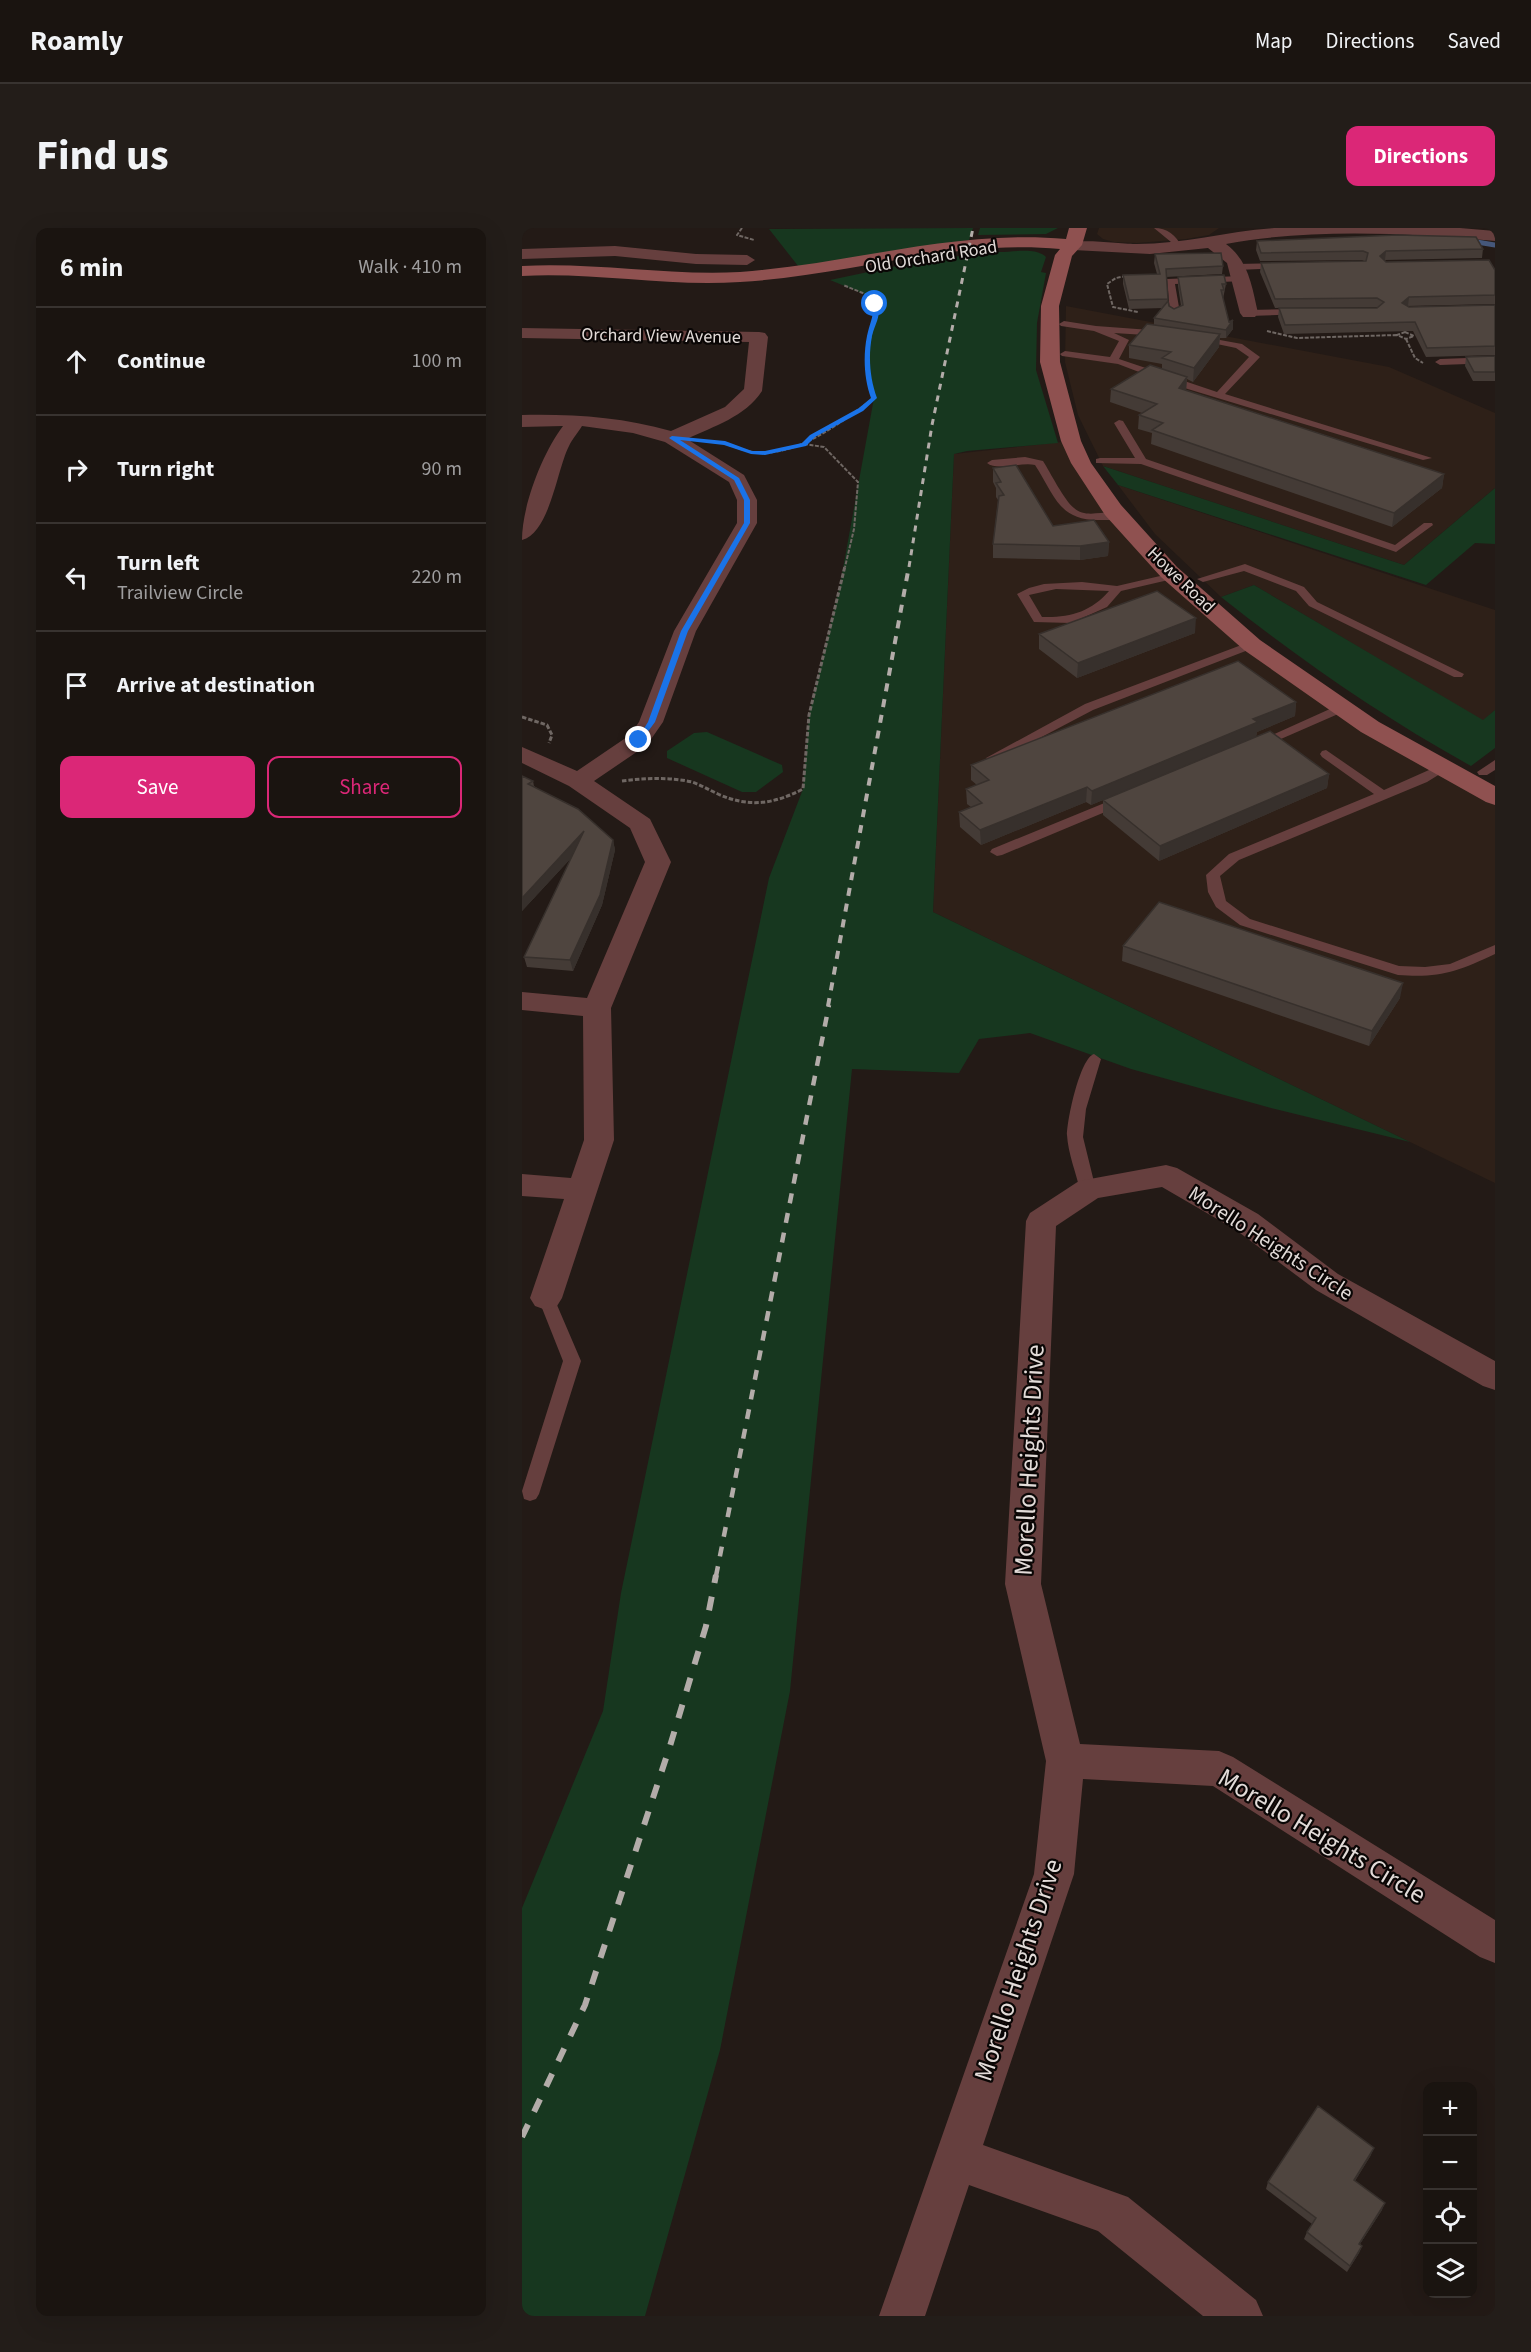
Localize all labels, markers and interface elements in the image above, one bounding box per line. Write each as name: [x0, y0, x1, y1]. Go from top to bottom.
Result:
text: Roamly: [30, 21, 123, 61]
text: Map: [1255, 26, 1293, 56]
text: Directions: [1326, 26, 1414, 56]
text: Saved: [1447, 26, 1501, 56]
text: Find us: [36, 126, 169, 186]
button: Directions: [1346, 126, 1495, 186]
street label: Old Orchard Road: [863, 234, 999, 280]
text: 6 min: [60, 249, 123, 286]
text: Walk · 410 m: [358, 253, 462, 281]
route start: [861, 290, 887, 316]
street label: Orchard View Avenue: [581, 322, 741, 350]
icon: ahead: [60, 345, 93, 378]
text: Continue: [117, 345, 206, 377]
text: 100 m: [412, 347, 462, 375]
icon: right: [60, 453, 93, 486]
text: Turn right: [117, 453, 214, 485]
text: 90 m: [422, 455, 462, 483]
street label: Howe Road: [1142, 541, 1220, 619]
text: Turn left: [117, 547, 199, 579]
icon: left: [60, 561, 93, 594]
text: 220 m: [412, 563, 462, 591]
text: Trailview Circle: [117, 579, 243, 607]
icon: arrive: [60, 669, 93, 702]
text: Arrive at destination: [117, 669, 315, 701]
route end: [625, 726, 651, 752]
button: Save: [60, 756, 255, 818]
button: Share: [267, 756, 462, 818]
street label: Morello Heights Circle: [1183, 1178, 1359, 1308]
street label: Morello Heights Drive: [1004, 1343, 1054, 1577]
street label: Morello Heights Circle: [1211, 1759, 1433, 1913]
street label: Morello Heights Drive: [965, 1854, 1071, 2086]
map controls: [1423, 2082, 1477, 2298]
button: +: [1423, 2082, 1477, 2136]
button: −: [1423, 2136, 1477, 2190]
button: locate: [1423, 2190, 1477, 2244]
button: layers: [1423, 2244, 1477, 2298]

